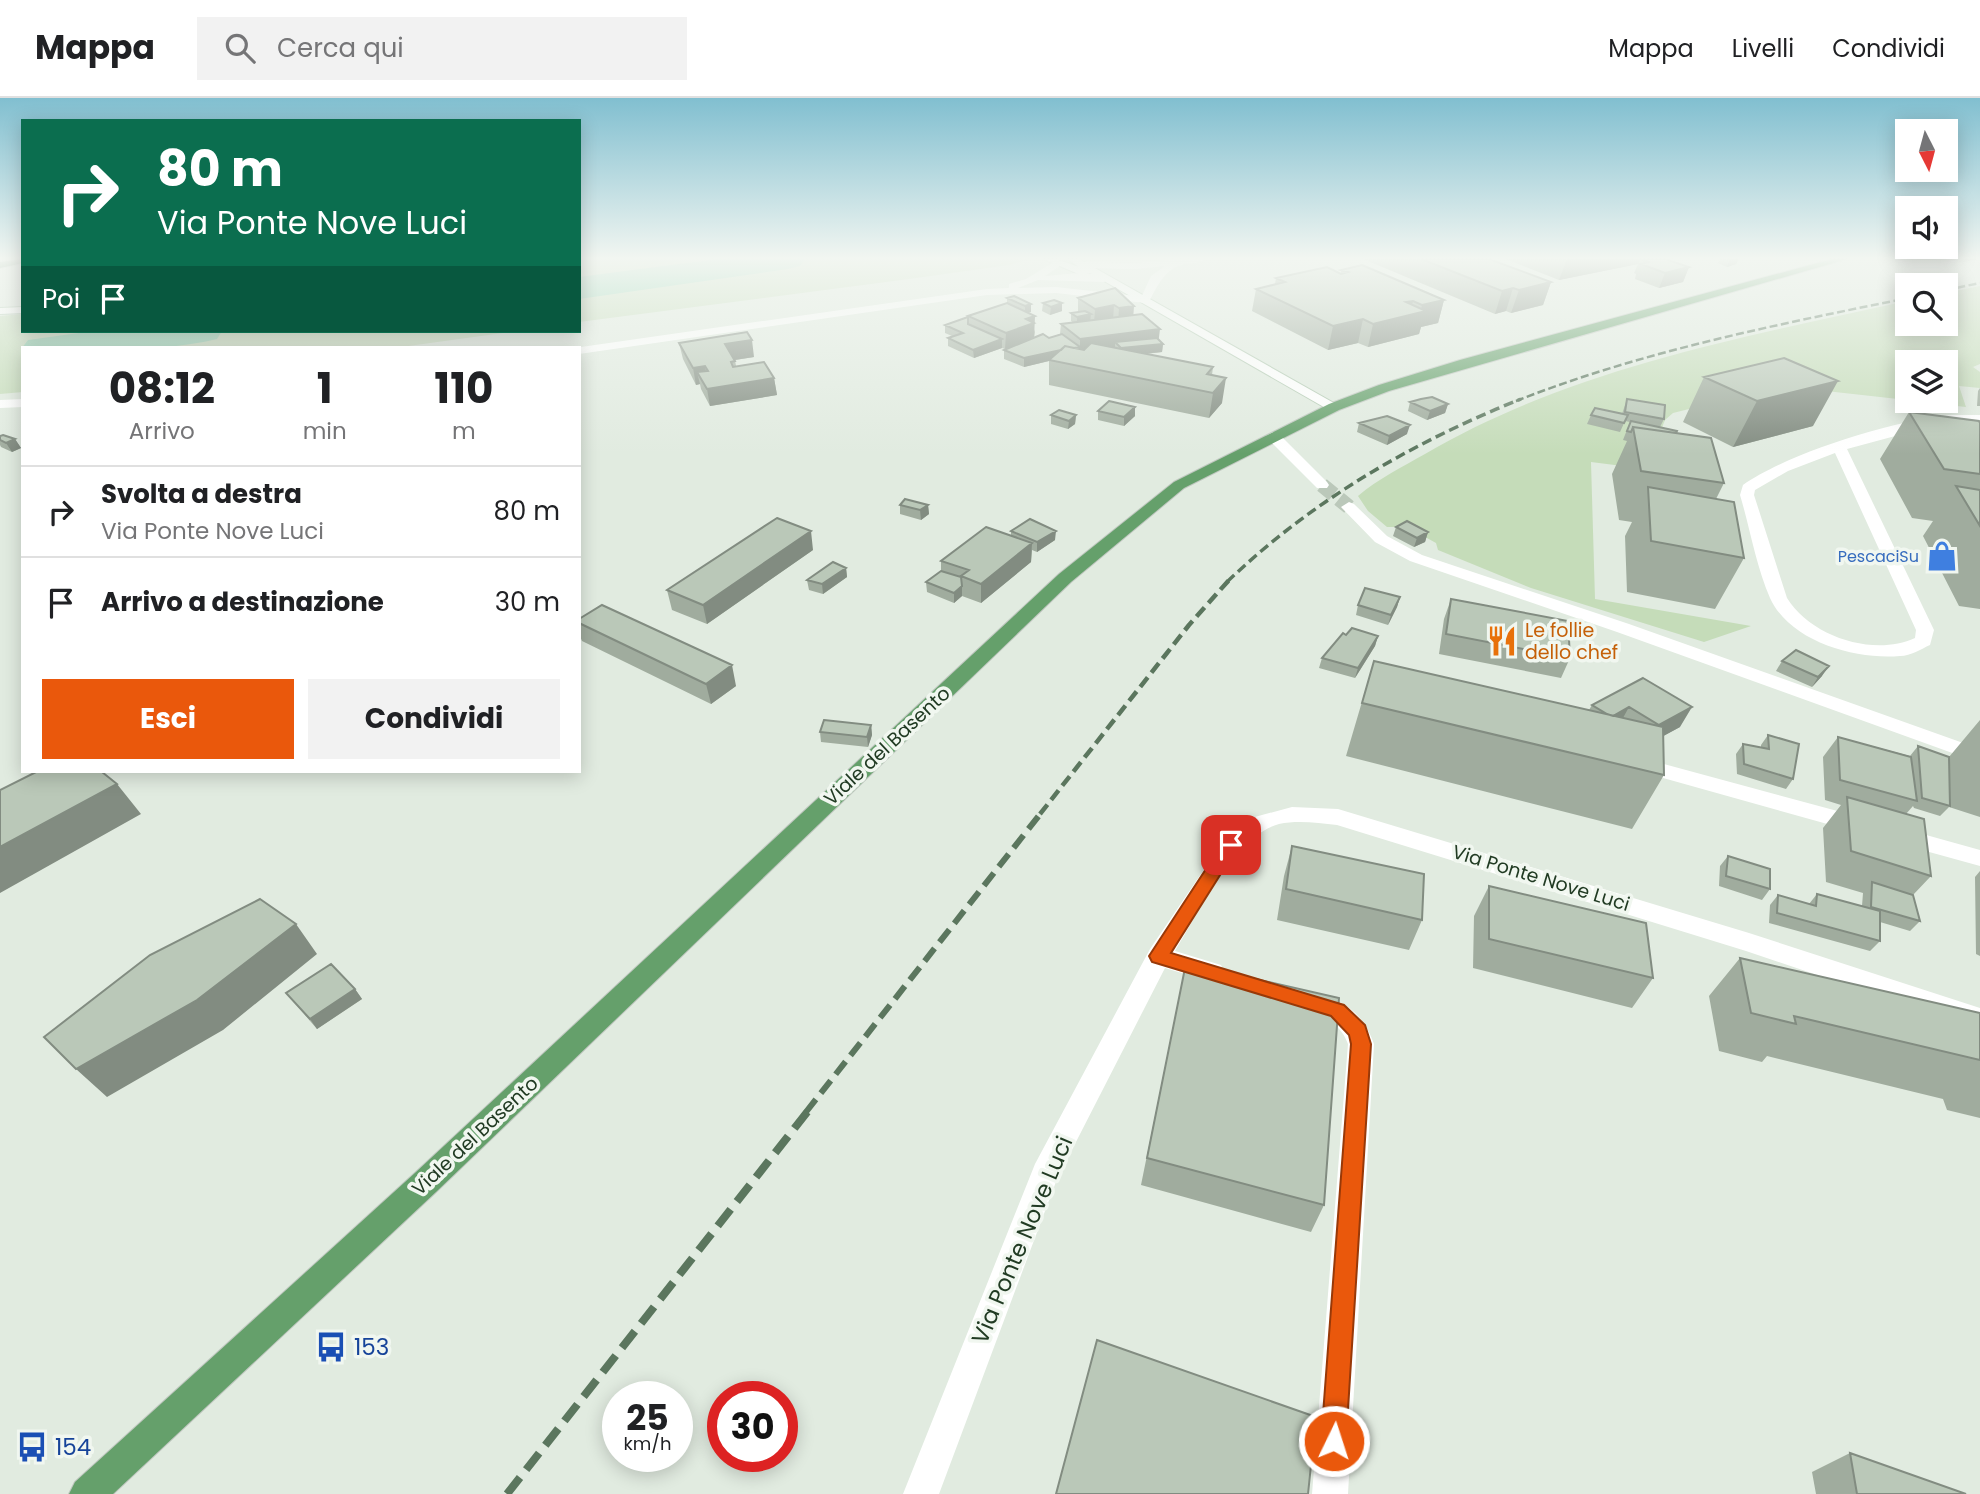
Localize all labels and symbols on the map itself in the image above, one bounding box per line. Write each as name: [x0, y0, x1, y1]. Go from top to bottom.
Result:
north arrow: [1895, 119, 1958, 182]
shop icon: PescaciSu: [1925, 539, 1959, 573]
place label: PescaciSu: [1838, 545, 1919, 568]
place label: Le follie dello chef: [1525, 617, 1618, 666]
restaurant icon: Le follie dello chef: [1485, 624, 1519, 658]
street label: Viale del Basento: [818, 680, 956, 812]
pin: [1201, 815, 1261, 875]
street label: Via Ponte Nove Luci: [1449, 838, 1633, 918]
street label: Viale del Basento: [406, 1070, 544, 1202]
street label: Via Ponte Nove Luci: [964, 1131, 1080, 1349]
bus stop icon: 153: [314, 1330, 348, 1364]
place label: 153: [354, 1331, 389, 1363]
speed limit sign: 30: [707, 1381, 798, 1472]
position arrow: [1297, 1404, 1371, 1478]
bus stop icon: 154: [15, 1430, 49, 1464]
place label: 154: [55, 1431, 91, 1463]

